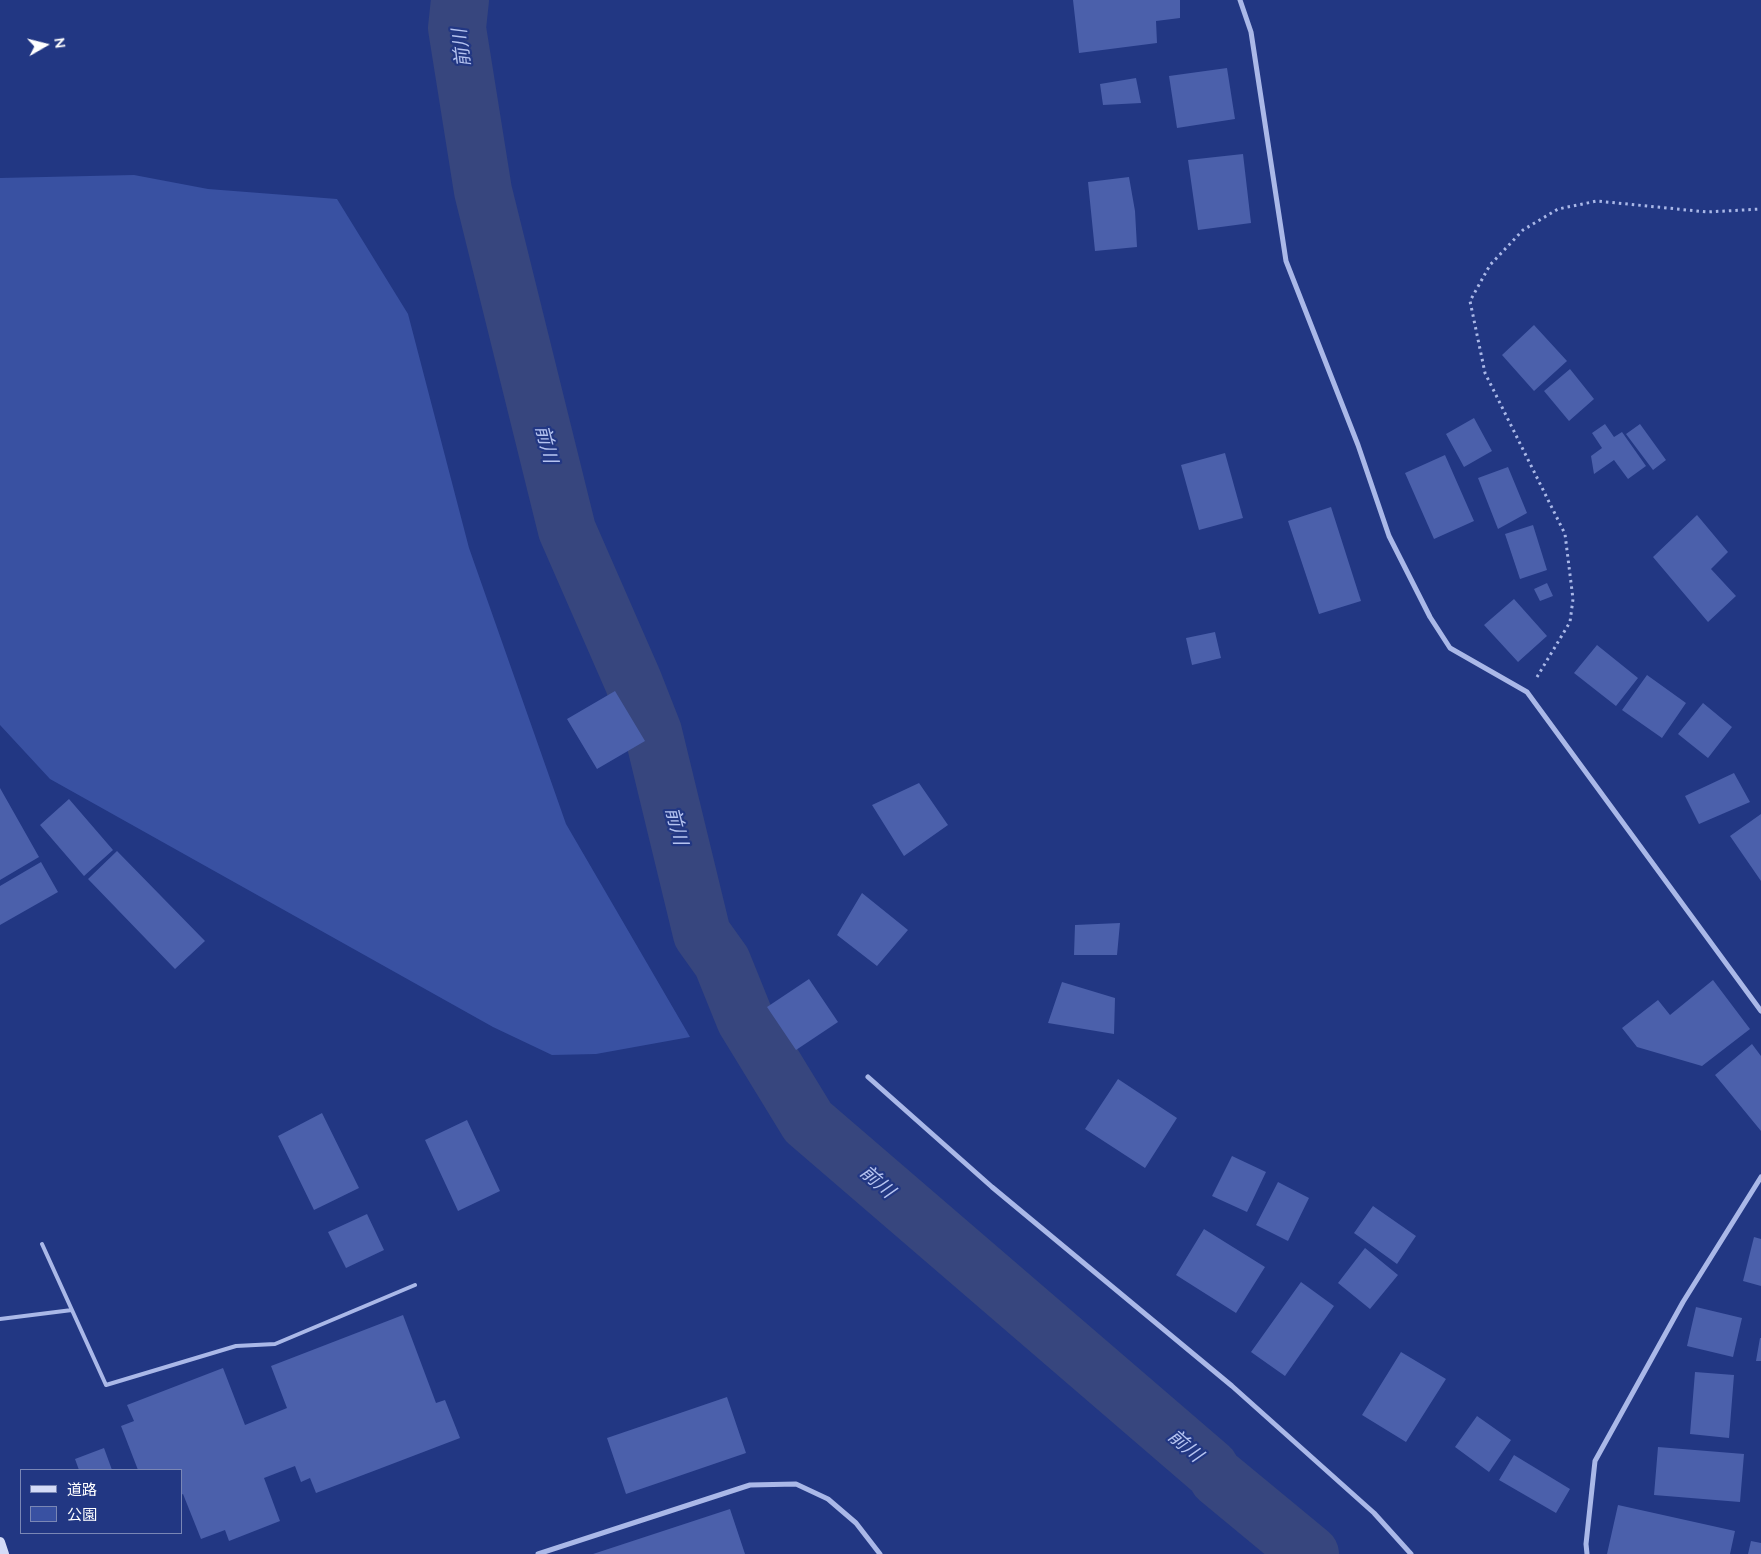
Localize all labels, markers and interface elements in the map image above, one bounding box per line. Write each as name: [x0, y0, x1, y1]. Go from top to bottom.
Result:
north arrow: [20, 20, 70, 70]
water label: 前川: [448, 28, 476, 68]
text: N: [50, 36, 70, 49]
water label: 前川: [530, 423, 562, 465]
water label: 前川: [660, 805, 692, 847]
water label: 前川: [855, 1161, 899, 1203]
water label: 前川: [1163, 1425, 1207, 1467]
legend: [20, 1469, 182, 1534]
text: 道路: [67, 1480, 97, 1499]
text: 公園: [67, 1505, 97, 1524]

